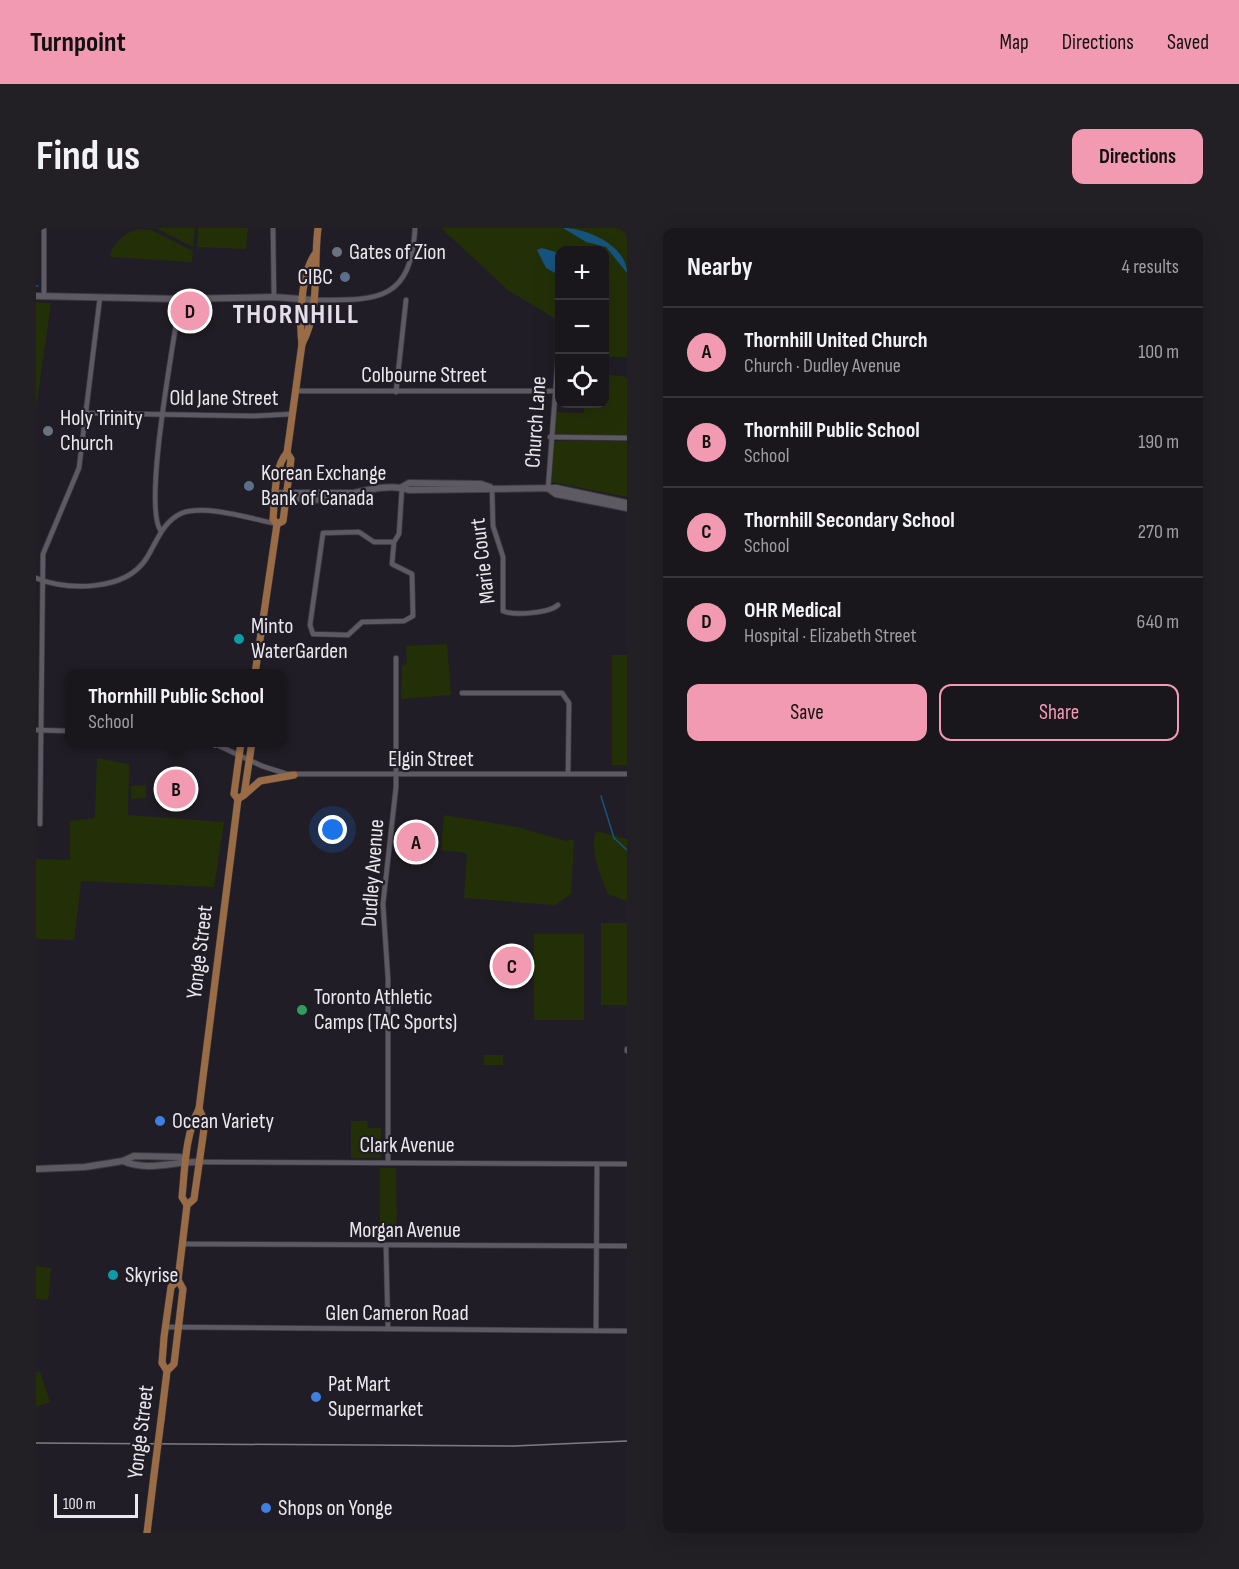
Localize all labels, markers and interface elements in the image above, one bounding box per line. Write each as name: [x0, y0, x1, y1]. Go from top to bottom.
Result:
text: Turnpoint: [30, 26, 126, 59]
text: Map: [999, 30, 1029, 55]
text: Directions: [1062, 30, 1134, 55]
text: Saved: [1167, 30, 1209, 55]
button: Directions: [1072, 129, 1203, 184]
text: Find us: [36, 131, 140, 182]
place label: Gates of Zion: [349, 239, 446, 266]
marker: Gates of Zion: [330, 245, 344, 259]
map controls: [555, 246, 609, 408]
button: +: [555, 246, 609, 300]
text: Nearby: [687, 252, 753, 283]
text: 4 results: [1122, 255, 1179, 279]
place label: CIBC: [297, 264, 333, 291]
marker: CIBC: [338, 270, 352, 284]
pin: D: [170, 288, 210, 334]
district label: THORNHILL: [232, 298, 360, 331]
button: −: [555, 300, 609, 354]
text: Thornhill United Church: [744, 327, 928, 354]
text: A: [702, 340, 711, 364]
text: 100 m: [1138, 340, 1179, 364]
button: locate: [555, 354, 609, 408]
text: Church · Dudley Avenue: [744, 354, 901, 378]
street label: Colbourne Street: [361, 362, 487, 389]
street label: Church Lane: [519, 375, 553, 469]
street label: Old Jane Street: [170, 385, 279, 412]
place label: Holy Trinity Church: [60, 405, 143, 457]
text: Thornhill Public School: [744, 417, 920, 444]
marker: Holy Trinity Church: [41, 424, 55, 438]
text: B: [702, 430, 711, 454]
text: 190 m: [1138, 430, 1179, 454]
text: School: [744, 444, 789, 468]
place label: Korean Exchange Bank of Canada: [261, 460, 386, 512]
marker: Korean Exchange Bank of Canada: [242, 479, 256, 493]
text: Thornhill Secondary School: [744, 507, 955, 534]
street label: Marie Court: [464, 516, 502, 606]
text: C: [701, 520, 712, 544]
text: 270 m: [1138, 520, 1179, 544]
text: School: [744, 534, 789, 558]
text: OHR Medical: [744, 597, 841, 624]
text: D: [701, 610, 712, 634]
text: 640 m: [1137, 610, 1179, 634]
place label: Minto WaterGarden: [251, 613, 348, 665]
text: Hospital · Elizabeth Street: [744, 624, 917, 648]
marker: Minto WaterGarden: [232, 632, 246, 646]
popup: [65, 669, 287, 747]
text: Thornhill Public School: [88, 683, 264, 710]
button: Save: [687, 684, 927, 741]
button: Share: [939, 684, 1179, 741]
text: School: [88, 710, 134, 734]
street label: Elgin Street: [388, 746, 474, 773]
pin: B: [156, 766, 196, 812]
your location: [318, 815, 347, 844]
street label: Dudley Avenue: [356, 818, 390, 928]
pin: A: [396, 820, 436, 864]
street label: Yonge Street: [181, 903, 219, 1000]
pin: C: [492, 944, 532, 988]
place label: Toronto Athletic Camps (TAC Sports): [314, 984, 457, 1036]
marker: Toronto Athletic Camps (TAC Sports): [295, 1003, 309, 1017]
place label: Ocean Variety: [172, 1108, 274, 1135]
marker: Ocean Variety: [153, 1114, 167, 1128]
street label: Clark Avenue: [359, 1132, 455, 1159]
street label: Morgan Avenue: [349, 1217, 461, 1244]
place label: Skyrise: [125, 1262, 178, 1289]
marker: Skyrise: [106, 1268, 120, 1282]
street label: Glen Cameron Road: [325, 1300, 469, 1327]
place label: Pat Mart Supermarket: [328, 1371, 424, 1423]
street label: Yonge Street: [122, 1383, 160, 1480]
marker: Pat Mart Supermarket: [309, 1390, 323, 1404]
scale bar: [54, 1491, 138, 1518]
text: 100 m: [63, 1495, 96, 1514]
place label: Shops on Yonge: [278, 1495, 393, 1522]
marker: Shops on Yonge: [259, 1501, 273, 1515]

